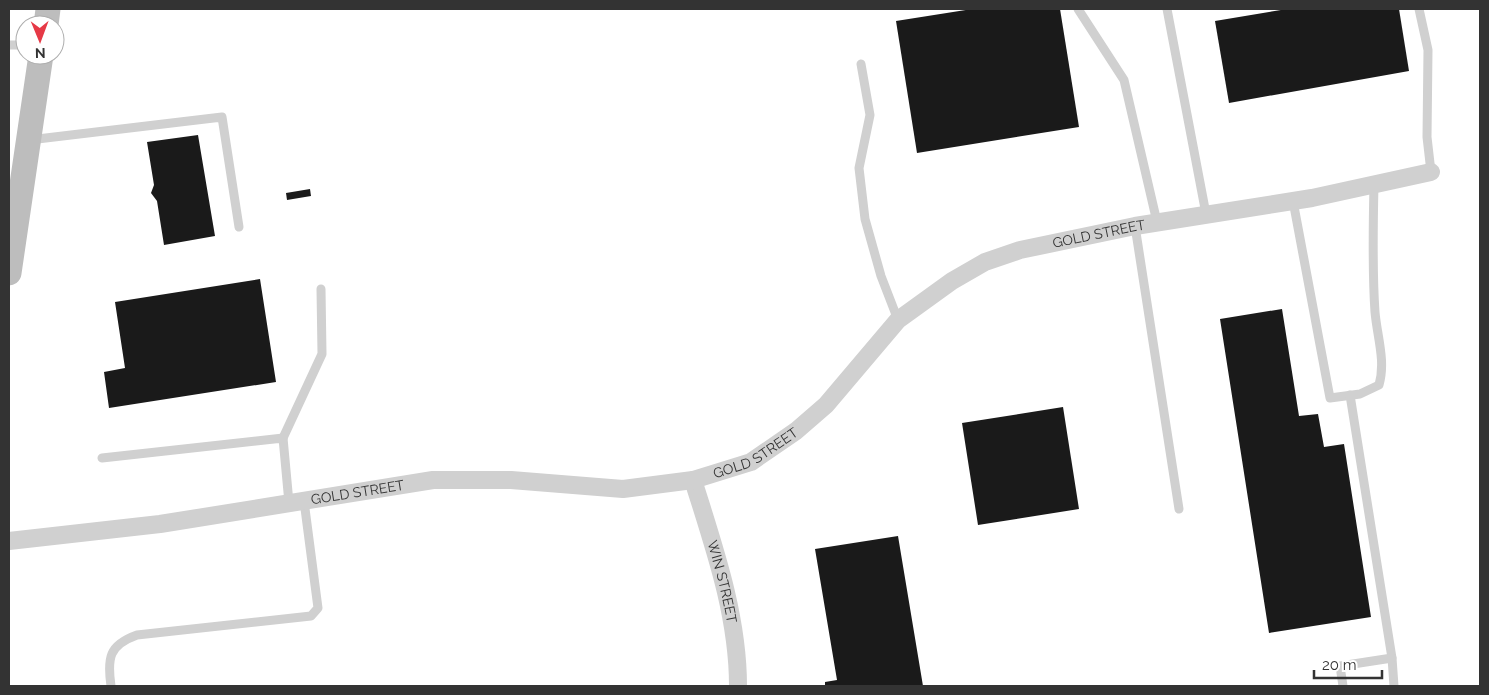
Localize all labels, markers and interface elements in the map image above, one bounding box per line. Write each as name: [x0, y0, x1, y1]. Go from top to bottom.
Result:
north arrow: [15, 15, 65, 65]
text: N: [35, 45, 46, 61]
street label: GOLD STREET: [1051, 216, 1147, 251]
street label: GOLD STREET: [711, 424, 801, 481]
street label: GOLD STREET: [310, 477, 406, 508]
street label: WIN STREET: [704, 539, 740, 625]
scale bar: [1314, 648, 1382, 680]
text: 20 m: [1322, 656, 1357, 674]

